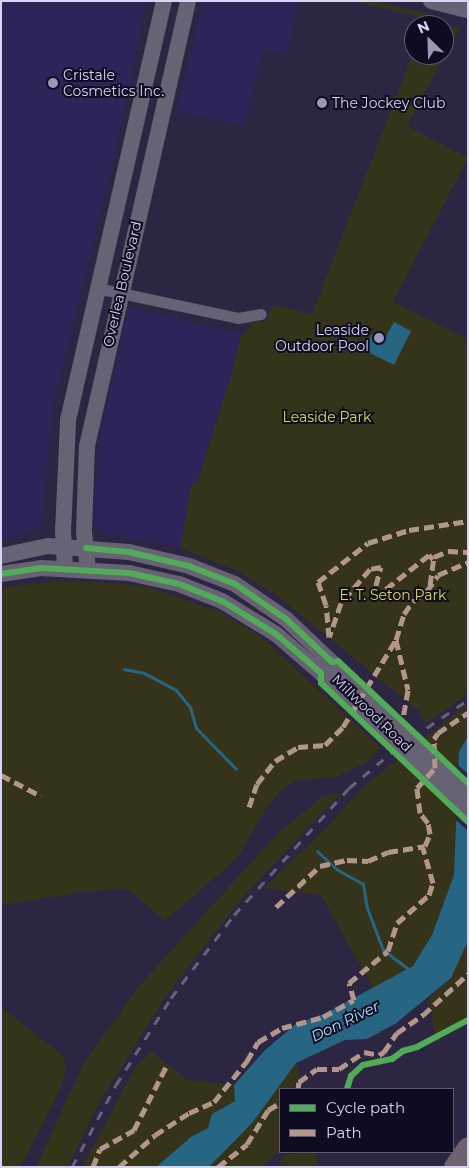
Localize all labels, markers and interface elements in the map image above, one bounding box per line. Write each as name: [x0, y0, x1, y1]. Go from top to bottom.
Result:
north arrow: [404, 15, 454, 65]
text: N: [414, 17, 432, 38]
place label: Cristale Cosmetics Inc.: [63, 67, 164, 100]
marker: Cristale Cosmetics Inc.: [47, 77, 59, 89]
place label: The Jockey Club: [332, 95, 445, 111]
marker: The Jockey Club: [316, 97, 328, 109]
street label: Overlea Boulevard: [99, 220, 145, 348]
place label: Leaside Outdoor Pool: [275, 322, 369, 354]
marker: Leaside Outdoor Pool: [373, 332, 385, 344]
park label: Leaside Park: [283, 409, 371, 425]
park label: E. T. Seton Park: [340, 587, 446, 603]
street label: Millwood Road: [329, 671, 415, 755]
water label: Don River: [308, 997, 382, 1045]
legend: [279, 1088, 454, 1153]
text: Cycle path: [326, 1098, 405, 1117]
text: Path: [326, 1123, 362, 1142]

